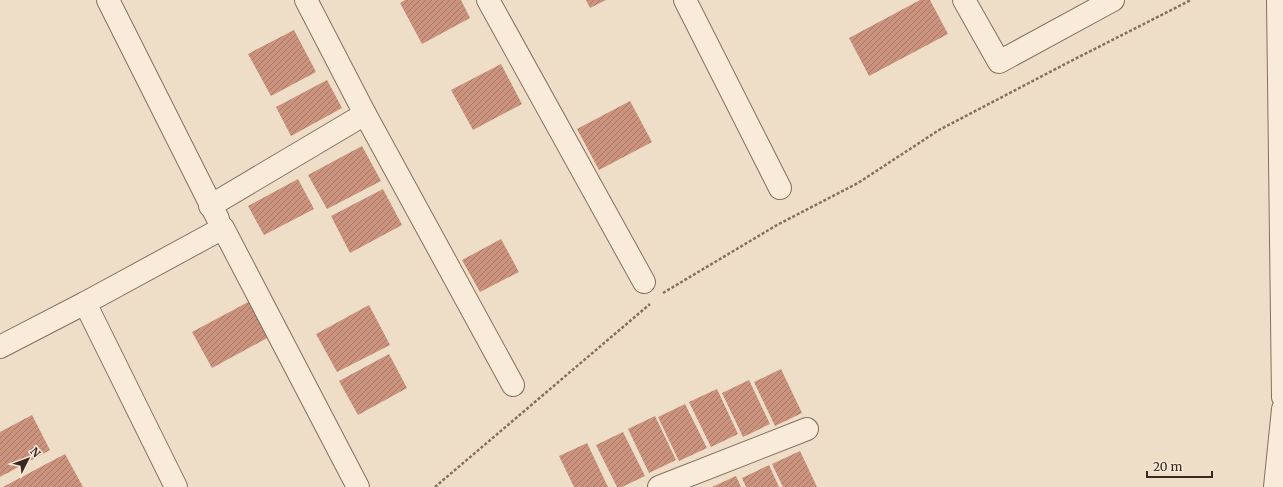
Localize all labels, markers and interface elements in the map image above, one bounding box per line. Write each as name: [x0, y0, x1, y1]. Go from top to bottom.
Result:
north arrow: [8, 439, 48, 479]
text: N: [27, 444, 44, 460]
scale bar: [1147, 453, 1212, 479]
text: 20 m: [1153, 459, 1182, 474]

